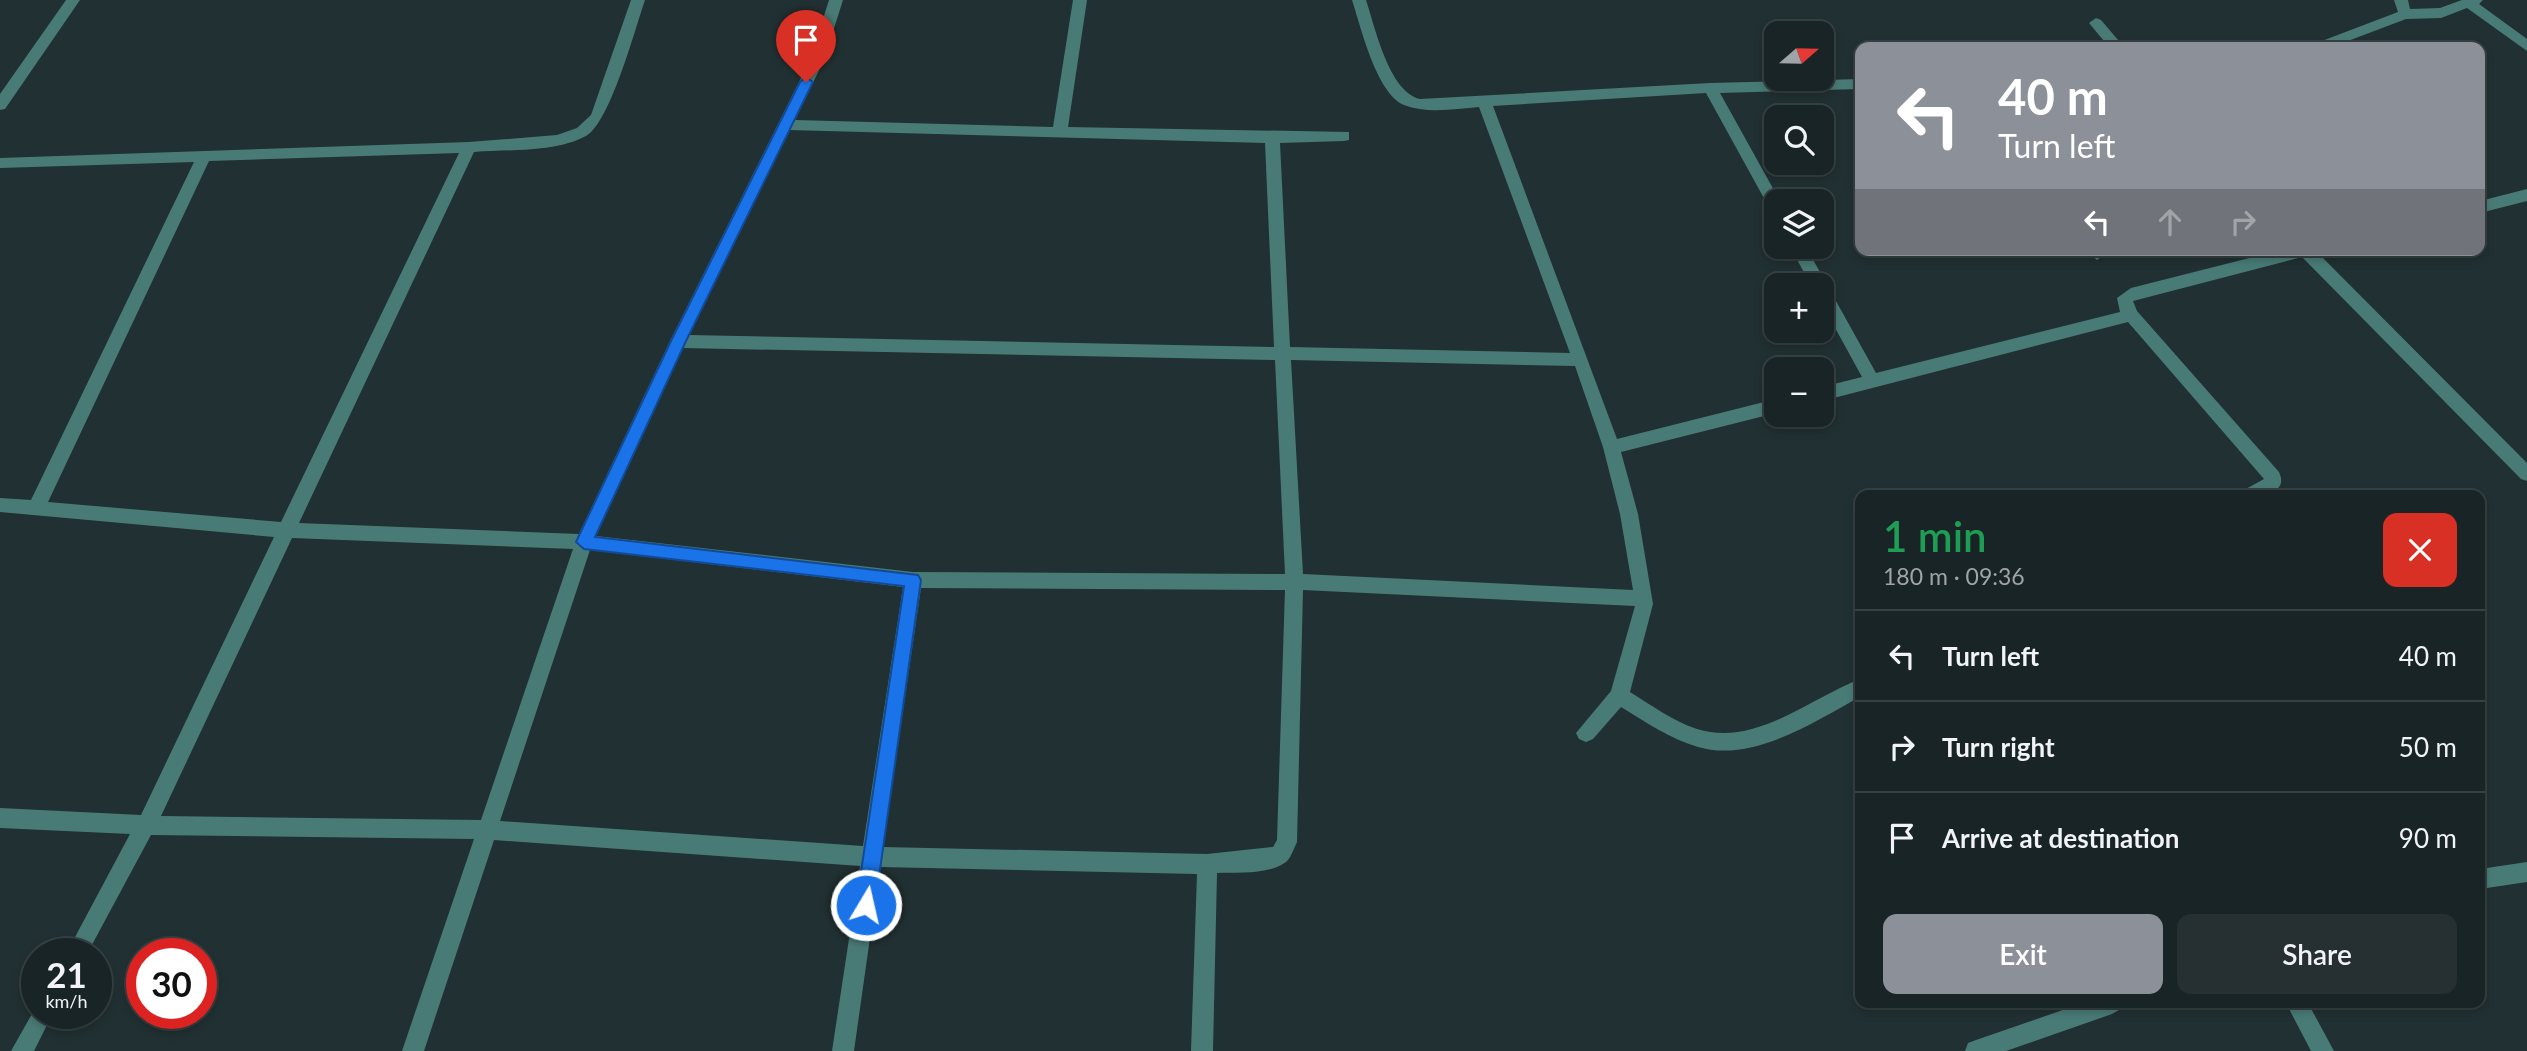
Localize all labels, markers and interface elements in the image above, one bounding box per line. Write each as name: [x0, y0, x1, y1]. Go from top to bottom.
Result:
pin: [776, 10, 836, 82]
icon: arrive: [787, 21, 825, 59]
north arrow: [1764, 21, 1834, 91]
map controls: [1764, 21, 1834, 427]
text: 40 m: [1998, 67, 2108, 125]
icon: left: [1883, 70, 1974, 161]
button: search: [1764, 105, 1834, 175]
text: Turn left: [1998, 126, 2115, 165]
button: layers: [1764, 189, 1834, 259]
icon: left: [2078, 203, 2116, 241]
icon: ahead: [2151, 203, 2189, 241]
icon: right: [2224, 203, 2262, 241]
button: +: [1764, 273, 1834, 343]
button: −: [1764, 357, 1834, 427]
text: 1 min: [1883, 511, 1987, 561]
button: close: [2383, 513, 2457, 587]
text: 180 m · 09:36: [1883, 562, 2025, 590]
icon: left: [1883, 637, 1921, 675]
text: Turn left: [1942, 640, 2039, 672]
text: 40 m: [2399, 640, 2457, 672]
icon: right: [1883, 728, 1921, 766]
text: Turn right: [1942, 731, 2055, 763]
text: 50 m: [2399, 731, 2457, 763]
icon: arrive: [1883, 819, 1921, 857]
text: Arrive at destination: [1942, 822, 2179, 854]
text: 90 m: [2399, 822, 2457, 854]
position arrow: [829, 868, 903, 942]
button: Exit: [1883, 914, 2163, 994]
button: Share: [2177, 914, 2457, 994]
speed limit sign: 30: [126, 938, 217, 1029]
text: 21: [46, 953, 87, 995]
text: km/h: [45, 990, 88, 1012]

